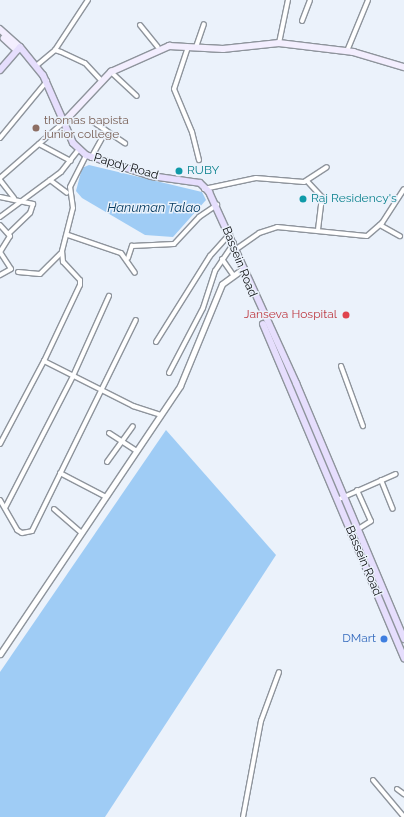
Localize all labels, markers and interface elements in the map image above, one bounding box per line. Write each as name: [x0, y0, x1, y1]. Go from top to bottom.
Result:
place label: thomas bapista junior college: [44, 114, 129, 142]
marker: thomas bapista junior college: [31, 123, 41, 133]
street label: Papdy Road: [92, 151, 160, 183]
place label: RUBY: [187, 164, 219, 178]
marker: RUBY: [174, 166, 184, 176]
place label: Raj Residency's: [311, 192, 397, 206]
marker: Raj Residency's: [298, 194, 308, 204]
water label: Hanuman Talao: [107, 200, 201, 216]
street label: Bassein Road: [218, 225, 260, 299]
place label: Janseva Hospital: [244, 308, 337, 322]
marker: Janseva Hospital: [340, 309, 352, 321]
street label: Bassein Road: [342, 524, 384, 598]
place label: DMart: [342, 632, 376, 646]
marker: DMart: [379, 634, 389, 644]

